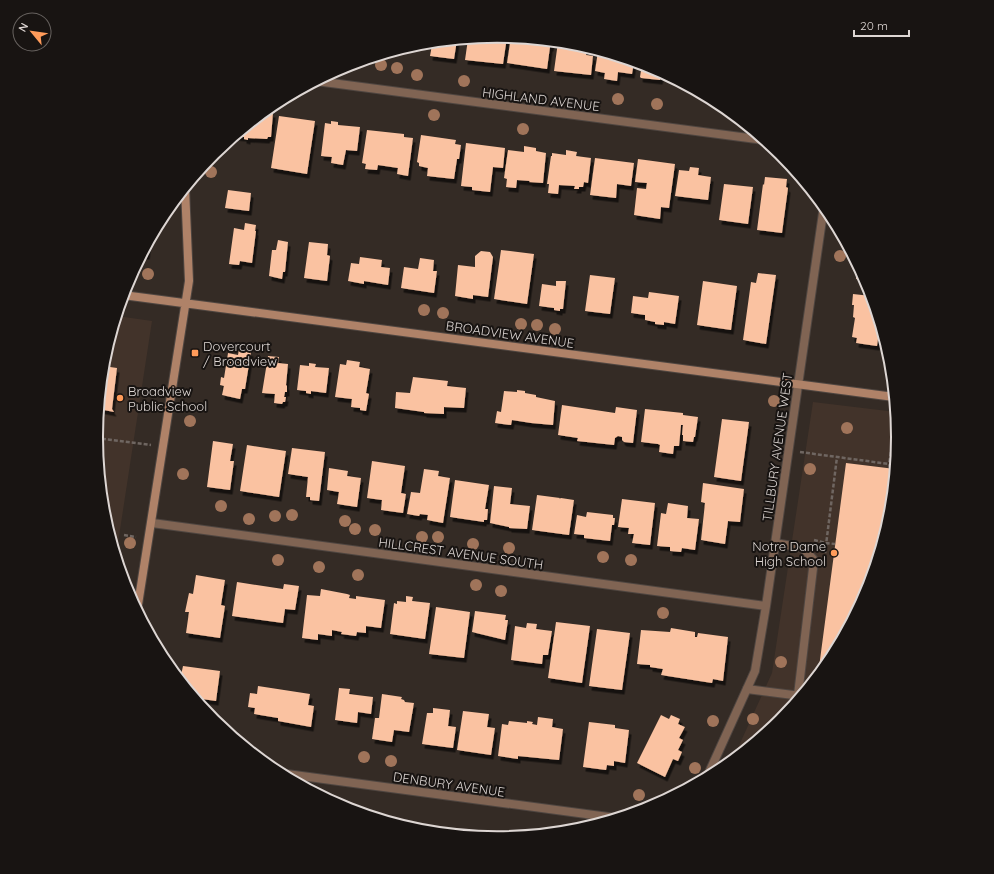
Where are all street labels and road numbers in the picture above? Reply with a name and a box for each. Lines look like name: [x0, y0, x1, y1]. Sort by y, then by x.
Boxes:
street label: HIGHLAND AVENUE: [481, 84, 601, 114]
street label: BROADVIEW AVENUE: [445, 317, 575, 351]
street label: TILLBURY AVENUE WEST: [759, 372, 795, 522]
street label: HILLCREST AVENUE SOUTH: [378, 534, 544, 572]
street label: DENBURY AVENUE: [392, 768, 506, 800]

